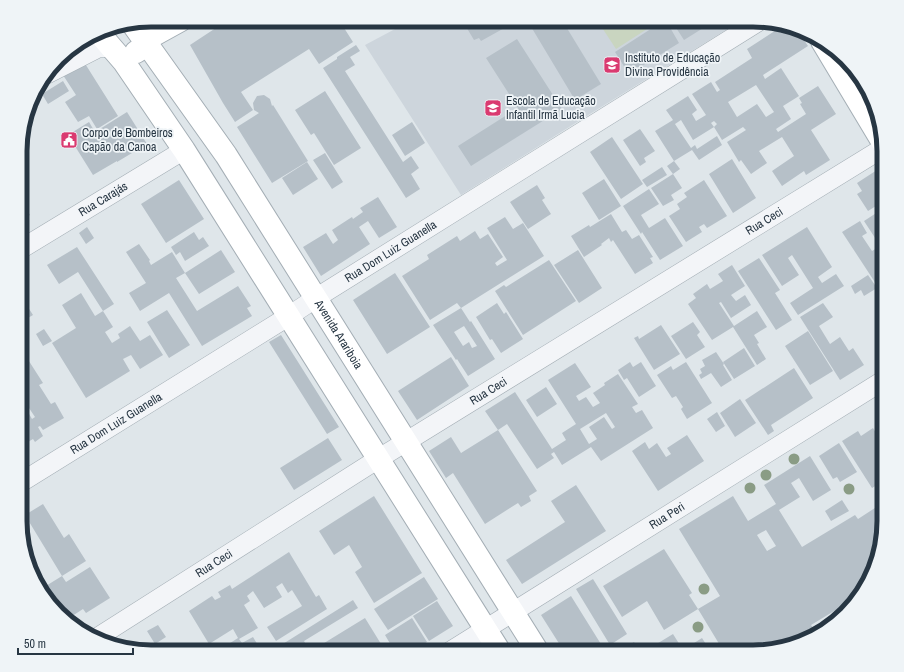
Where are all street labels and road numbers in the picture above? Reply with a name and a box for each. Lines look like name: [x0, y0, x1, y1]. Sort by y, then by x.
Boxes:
street label: Rua Carajás: [75, 178, 131, 220]
street label: Rua Ceci: [743, 204, 786, 239]
street label: Rua Dom Luiz Guanella: [342, 216, 440, 286]
street label: Avenida Arariboia: [310, 296, 367, 373]
street label: Rua Ceci: [467, 373, 510, 409]
street label: Rua Dom Luiz Guanella: [67, 389, 165, 458]
street label: Rua Peri: [646, 499, 688, 533]
street label: Rua Ceci: [192, 546, 236, 581]

